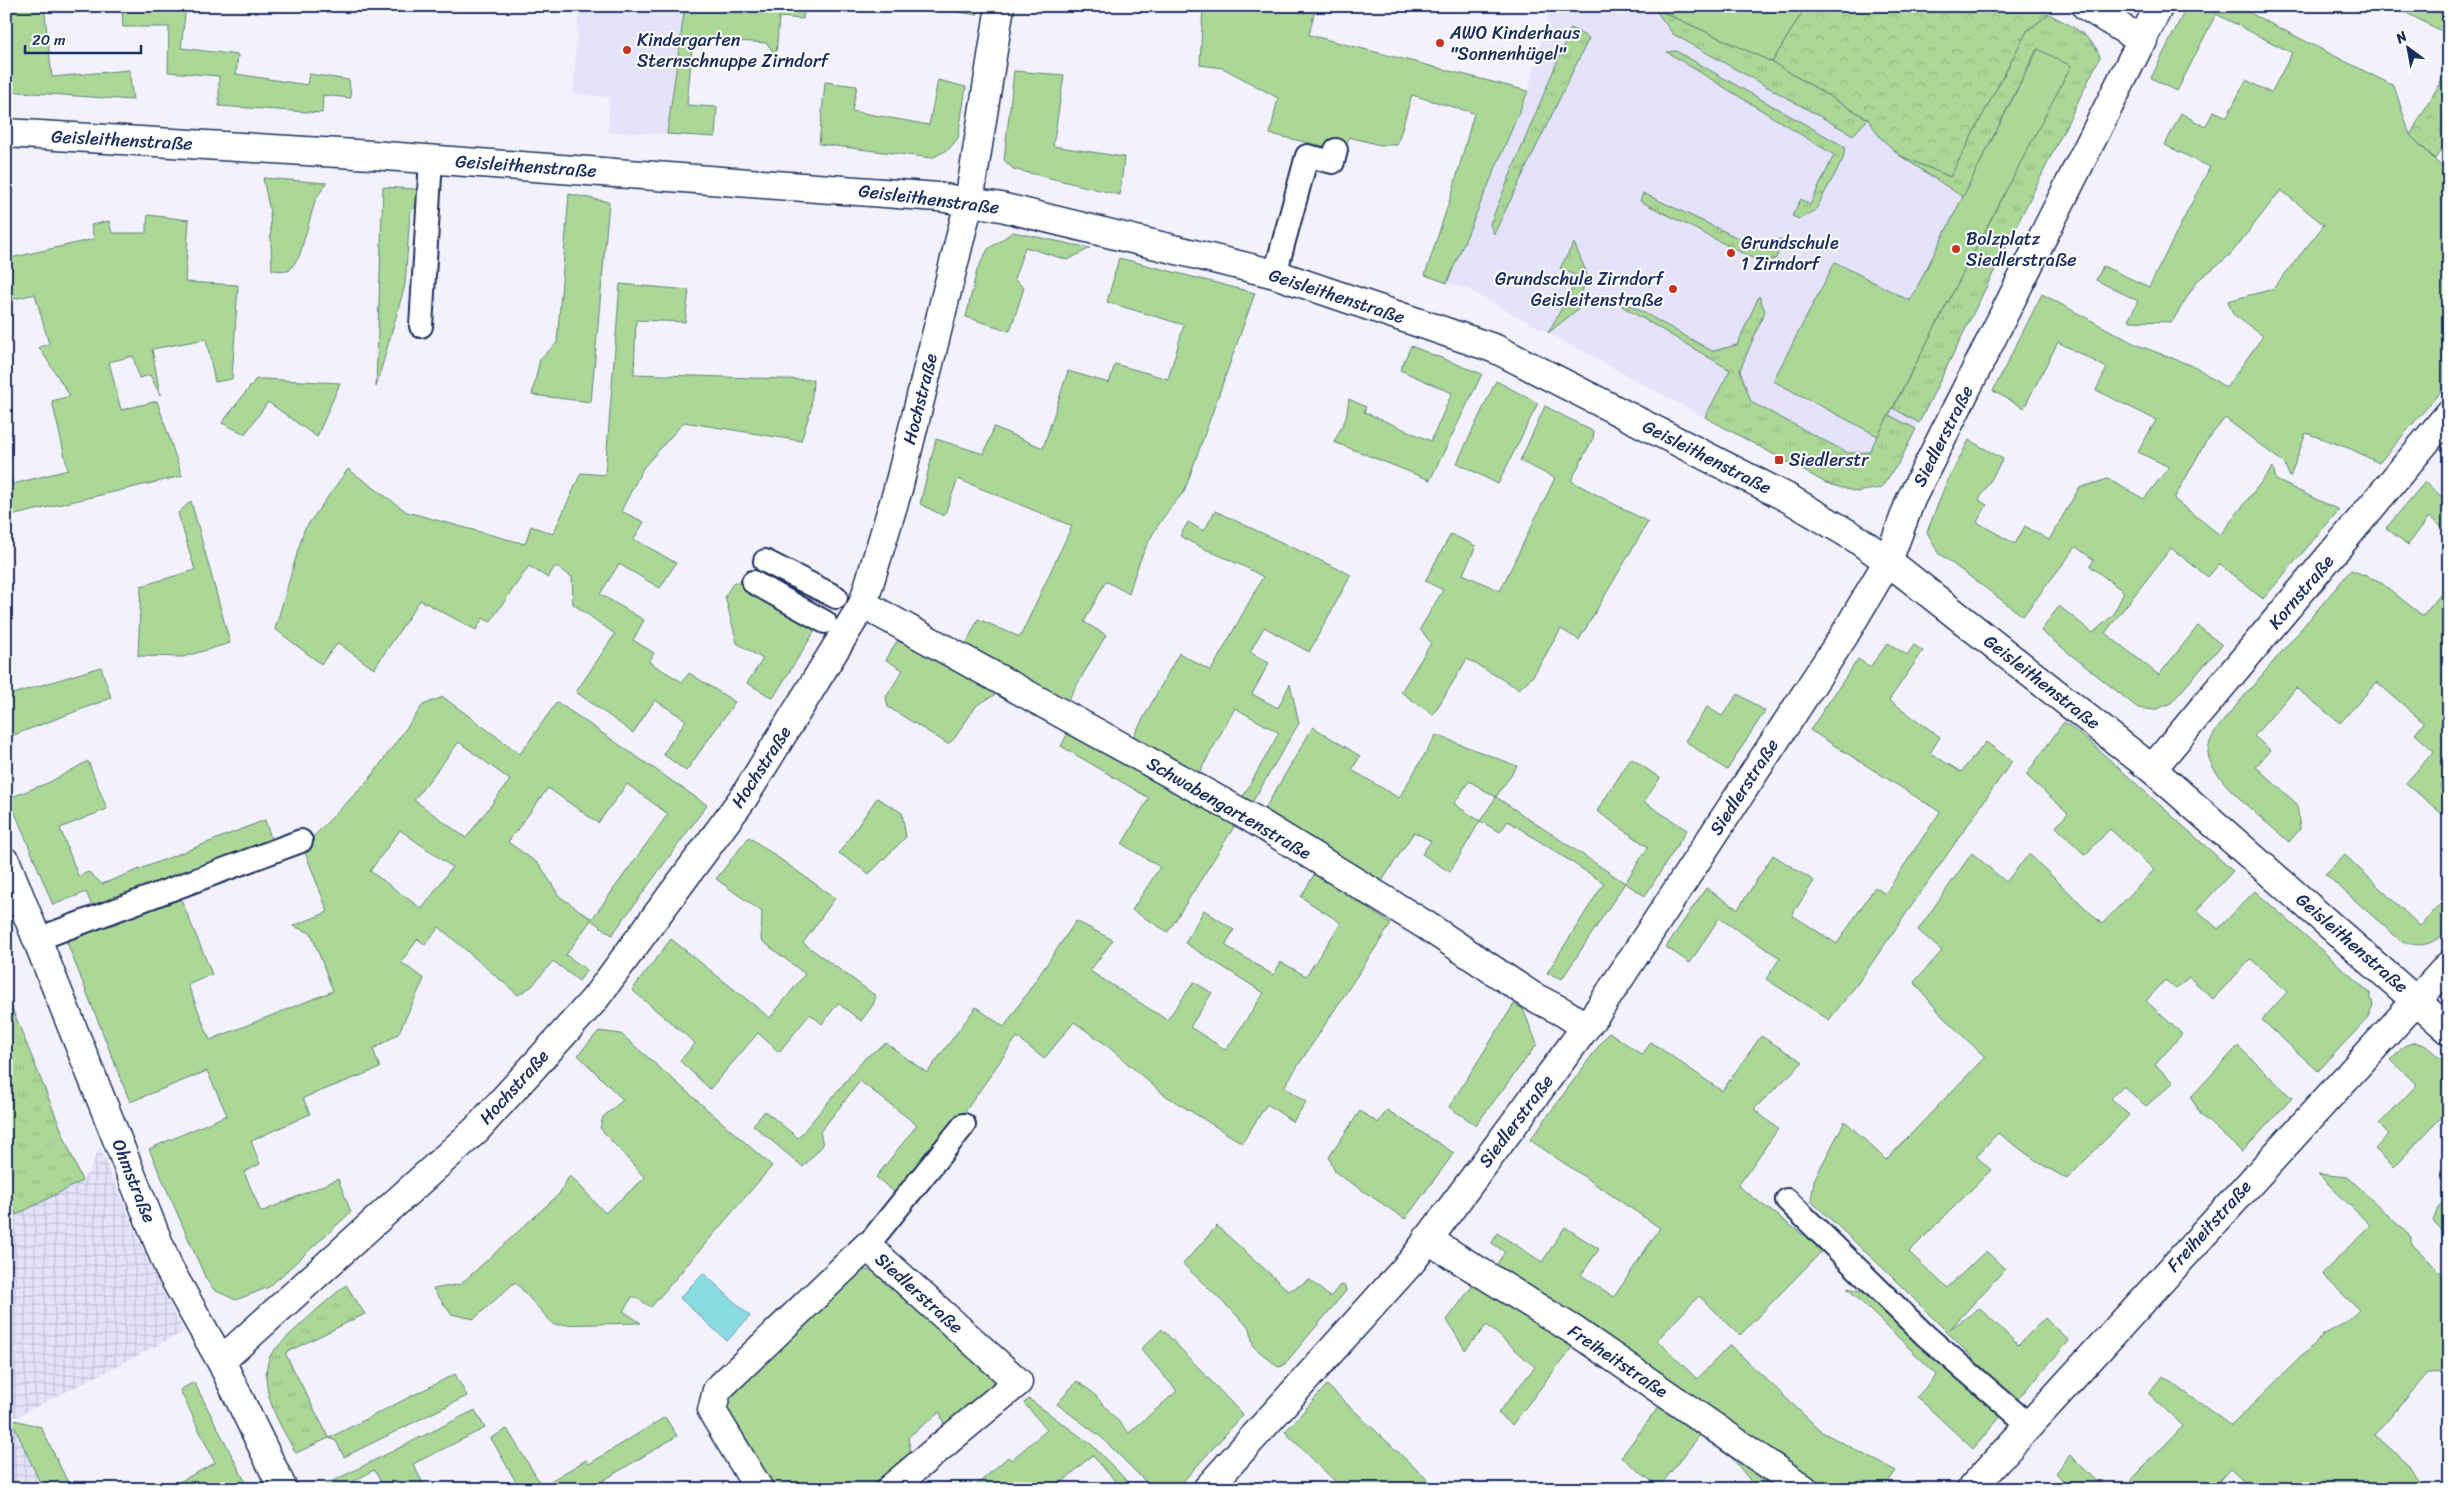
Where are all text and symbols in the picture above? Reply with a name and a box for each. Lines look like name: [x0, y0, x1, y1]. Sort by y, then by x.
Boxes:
place label: AWO Kinderhaus "Sonnenhügel": [1449, 17, 1581, 70]
scale bar: [25, 22, 141, 54]
north arrow: [2382, 22, 2432, 72]
place label: Kindergarten Sternschnuppe Zirndorf: [637, 24, 830, 77]
text: N: [2390, 24, 2412, 51]
text: 20 m: [32, 27, 66, 53]
marker: AWO Kinderhaus "Sonnenhügel": [1434, 37, 1446, 49]
marker: Kindergarten Sternschnuppe Zirndorf: [621, 44, 633, 56]
street label: Geisleithenstraße: [51, 120, 193, 160]
street label: Geisleithenstraße: [454, 145, 598, 187]
street label: Geisleithenstraße: [857, 174, 1001, 224]
place label: Bolzplatz Siedlerstraße: [1966, 223, 2076, 276]
place label: Grundschule 1 Zirndorf: [1741, 227, 1839, 280]
marker: Bolzplatz Siedlerstraße: [1950, 243, 1962, 255]
marker: Grundschule 1 Zirndorf: [1725, 247, 1737, 259]
street label: Geisleithenstraße: [1265, 259, 1409, 333]
place label: Grundschule Zirndorf Geisleitenstraße: [1495, 263, 1665, 316]
marker: Grundschule Zirndorf Geisleitenstraße: [1667, 283, 1679, 295]
street label: Hochstraße: [893, 350, 947, 448]
street label: Siedlerstraße: [1904, 380, 1982, 492]
street label: Geisleithenstraße: [1637, 411, 1777, 503]
place label: Siedlerstr: [1789, 444, 1870, 476]
marker: Siedlerstr: [1773, 454, 1785, 466]
street label: Kornstraße: [2260, 547, 2342, 637]
street label: Geisleithenstraße: [1976, 626, 2108, 738]
street label: Hochstraße: [722, 719, 800, 815]
street label: Siedlerstraße: [1701, 732, 1787, 842]
street label: Schwabengartenstraße: [1140, 748, 1318, 869]
street label: Geisleithenstraße: [2288, 885, 2416, 1001]
street label: Hochstraße: [471, 1041, 557, 1132]
street label: Siedlerstraße: [1470, 1067, 1562, 1175]
street label: Ohmstraße: [103, 1134, 165, 1228]
street label: Freiheitstraße: [2158, 1172, 2260, 1280]
street label: Siedlerstraße: [867, 1244, 971, 1342]
street label: Freiheitstraße: [1561, 1315, 1675, 1407]

